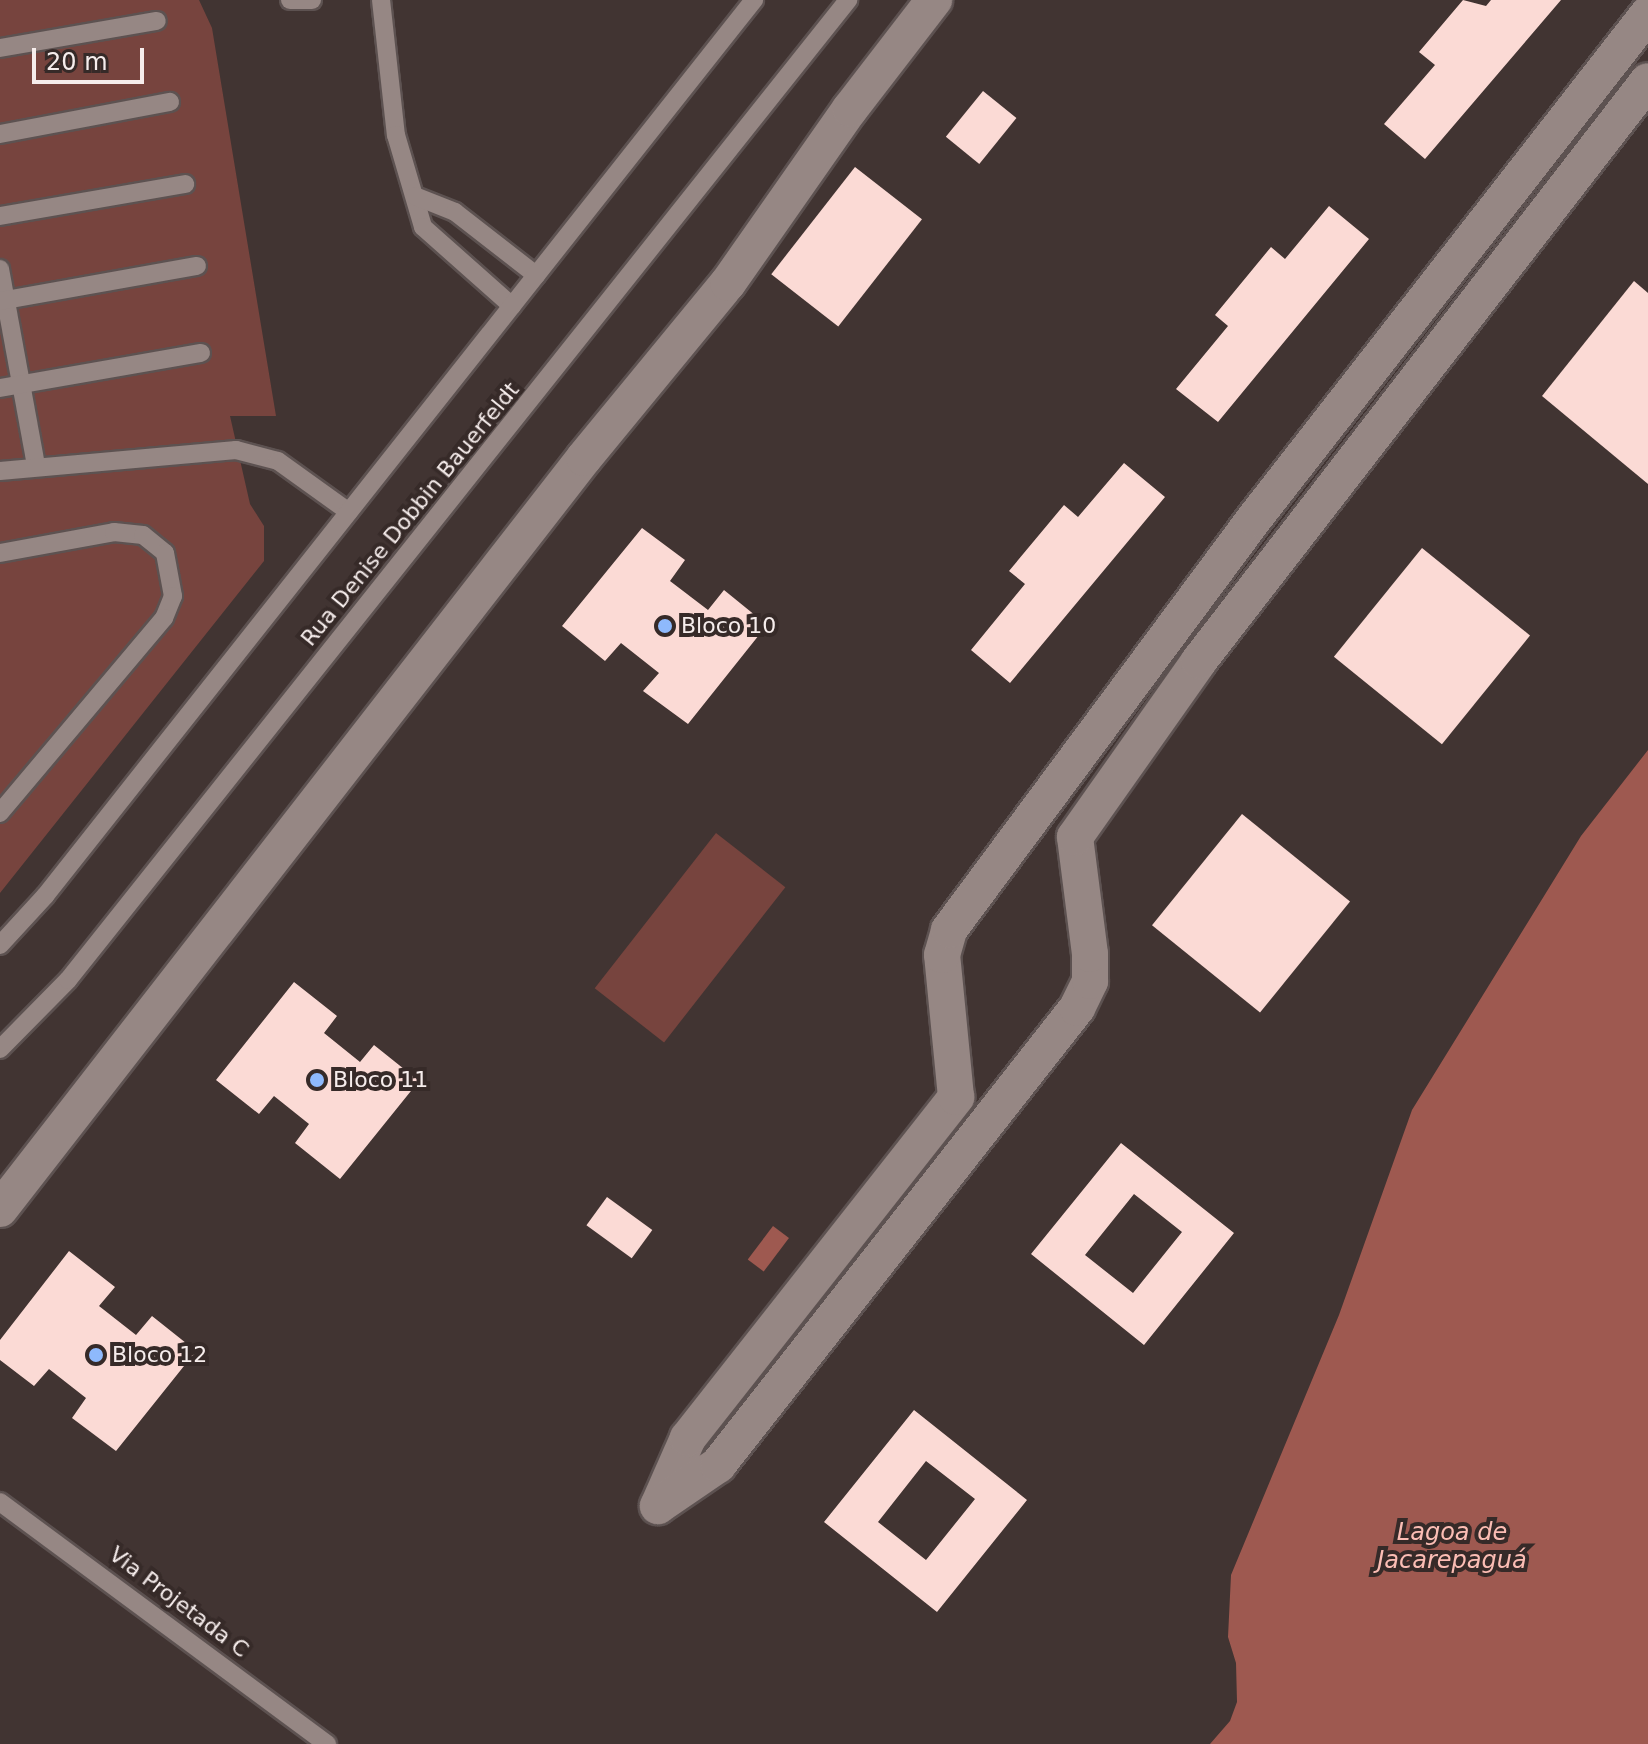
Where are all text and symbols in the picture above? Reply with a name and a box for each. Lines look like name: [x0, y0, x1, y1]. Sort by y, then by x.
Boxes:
scale bar: [36, 32, 148, 82]
text: 20 m: [46, 48, 108, 76]
street label: Rua Denise Dobbin Bauerfeldt: [295, 377, 525, 651]
place label: Bloco 10: [681, 613, 776, 639]
marker: Bloco 10: [656, 617, 674, 635]
place label: Bloco 11: [333, 1067, 428, 1093]
marker: Bloco 11: [308, 1071, 326, 1089]
place label: Bloco 12: [112, 1342, 207, 1368]
marker: Bloco 12: [87, 1346, 105, 1364]
water label: Lagoa de Jacarepaguá: [1377, 1519, 1527, 1575]
street label: Via Projetada C: [104, 1541, 254, 1663]

